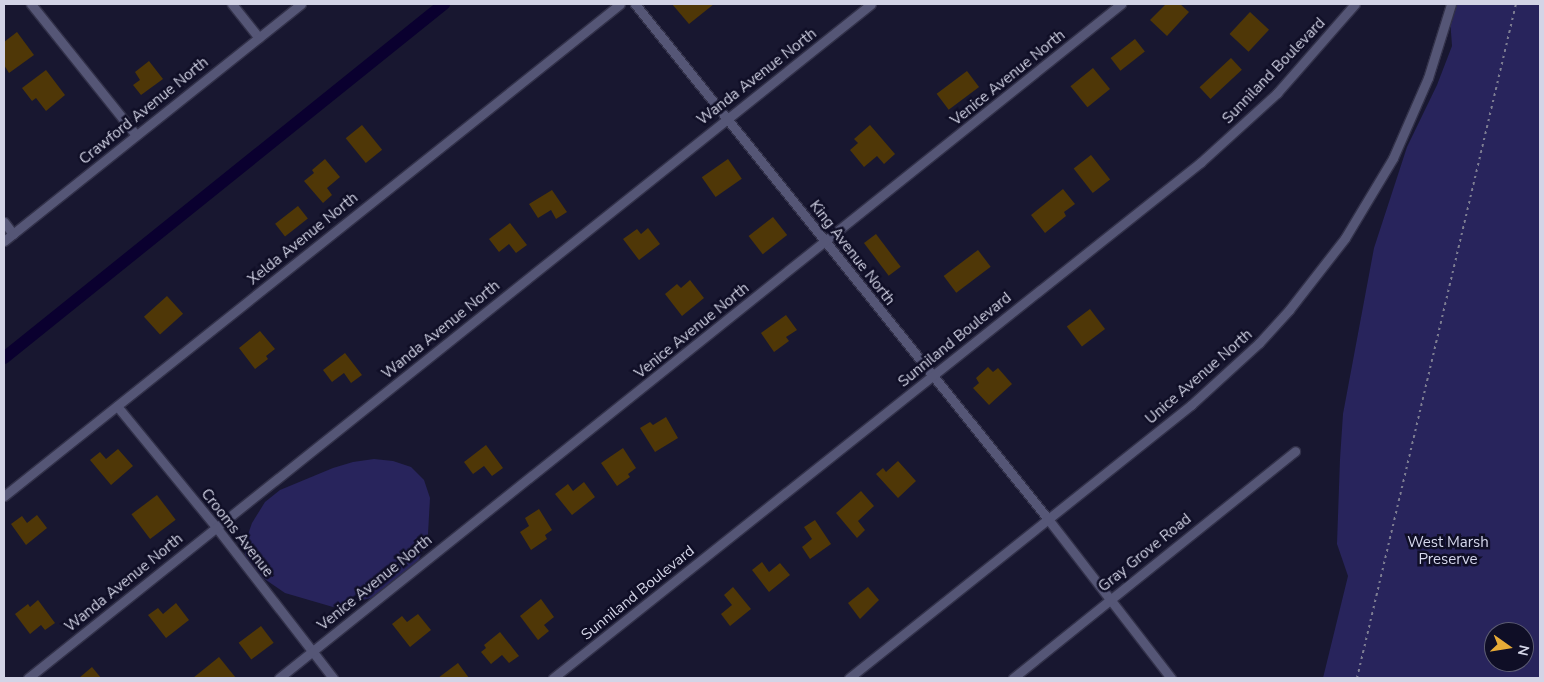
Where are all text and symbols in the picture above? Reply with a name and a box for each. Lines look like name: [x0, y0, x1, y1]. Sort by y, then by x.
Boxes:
street label: Sunniland Boulevard: [1219, 14, 1329, 128]
street label: Wanda Avenue North: [694, 25, 820, 129]
street label: Venice Avenue North: [947, 26, 1069, 130]
street label: Crawford Avenue North: [76, 53, 212, 169]
street label: Xelda Avenue North: [244, 189, 362, 289]
street label: King Avenue North: [806, 197, 898, 309]
street label: Wanda Avenue North: [378, 277, 504, 383]
street label: Venice Avenue North: [631, 279, 753, 383]
street label: Sunniland Boulevard: [895, 289, 1015, 391]
street label: Unice Avenue North: [1142, 326, 1256, 428]
street label: Crooms Avenue: [197, 485, 277, 581]
street label: Gray Grove Road: [1095, 510, 1195, 596]
street label: Wanda Avenue North: [61, 530, 187, 636]
street label: Venice Avenue North: [314, 531, 436, 635]
park label: West Marsh Preserve: [1407, 533, 1489, 568]
street label: Sunniland Boulevard: [578, 542, 698, 644]
north arrow: [1484, 622, 1534, 672]
text: N: [1513, 643, 1534, 657]

